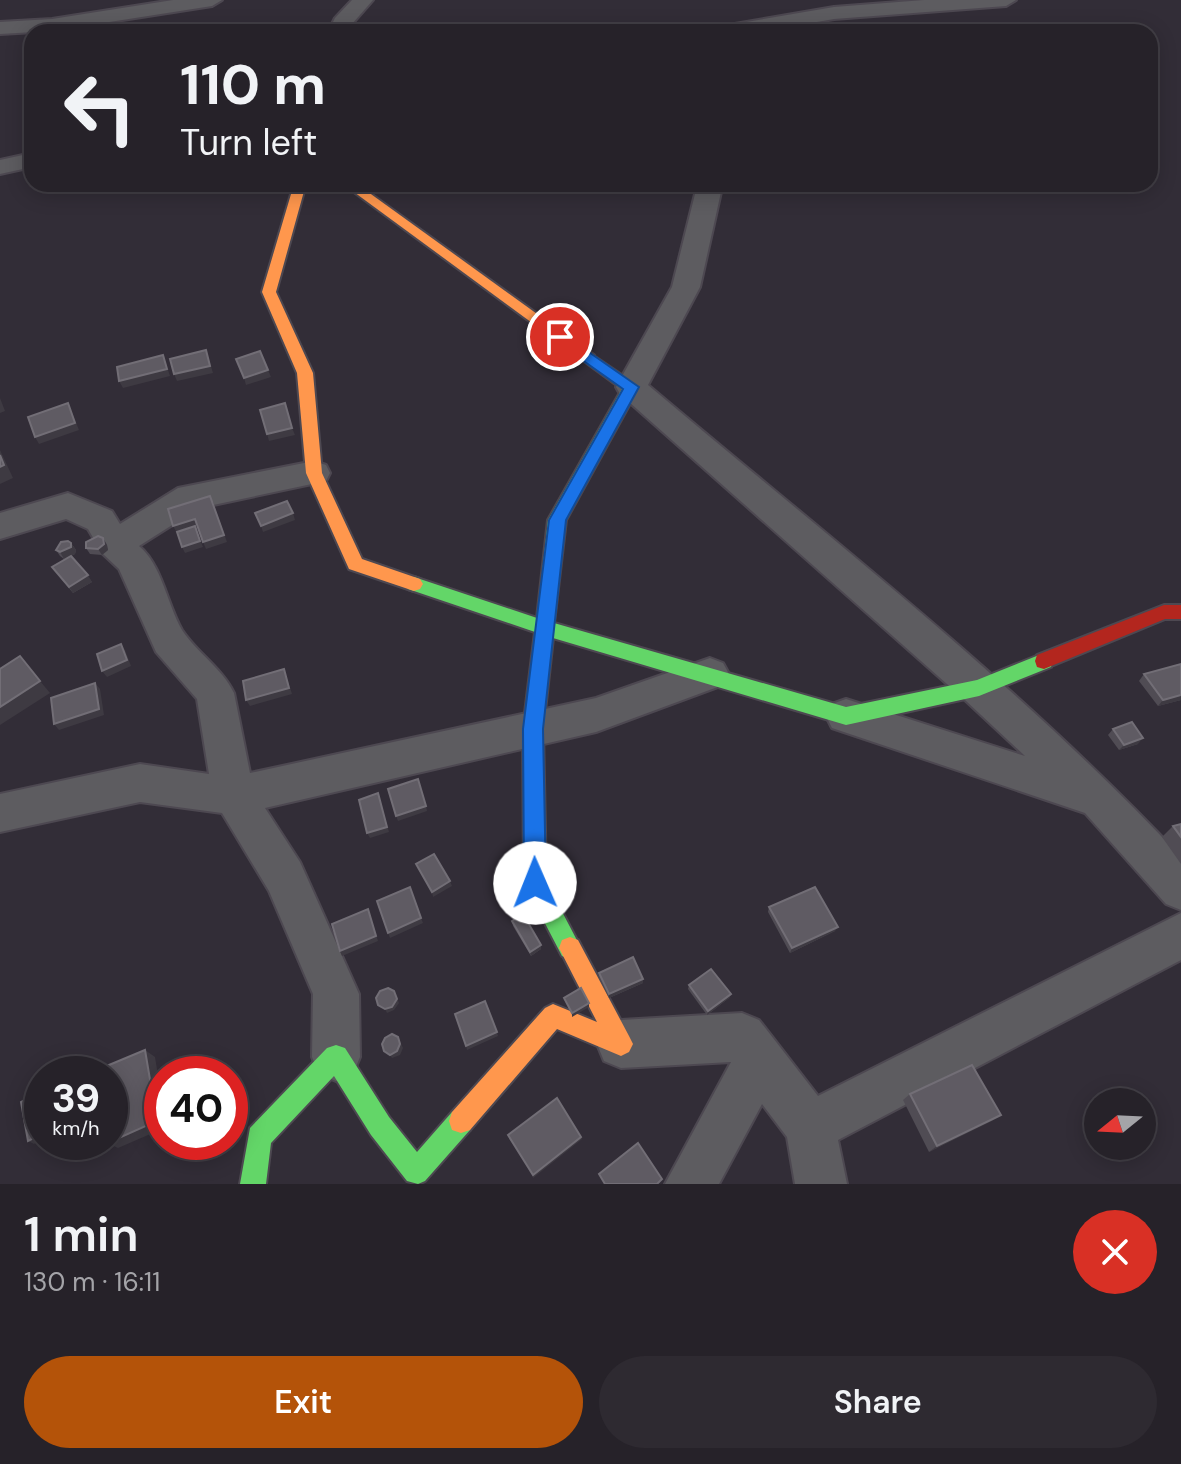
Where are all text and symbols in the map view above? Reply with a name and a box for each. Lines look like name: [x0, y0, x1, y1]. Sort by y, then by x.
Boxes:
text: 110 m: [180, 48, 326, 121]
icon: left: [48, 56, 152, 160]
text: Turn left: [180, 119, 317, 166]
pin: [526, 303, 594, 371]
icon: arrive: [538, 315, 582, 359]
position arrow: [493, 841, 577, 925]
speed limit sign: 40: [144, 1056, 248, 1160]
text: 39: [52, 1072, 100, 1124]
north arrow: [1084, 1088, 1156, 1160]
map controls: [1084, 1088, 1156, 1160]
text: km/h: [52, 1115, 100, 1141]
text: 1 min: [24, 1203, 139, 1266]
button: close: [1073, 1210, 1157, 1294]
text: 130 m · 16:11: [24, 1265, 160, 1299]
button: Exit: [24, 1356, 583, 1448]
button: Share: [599, 1356, 1157, 1448]

